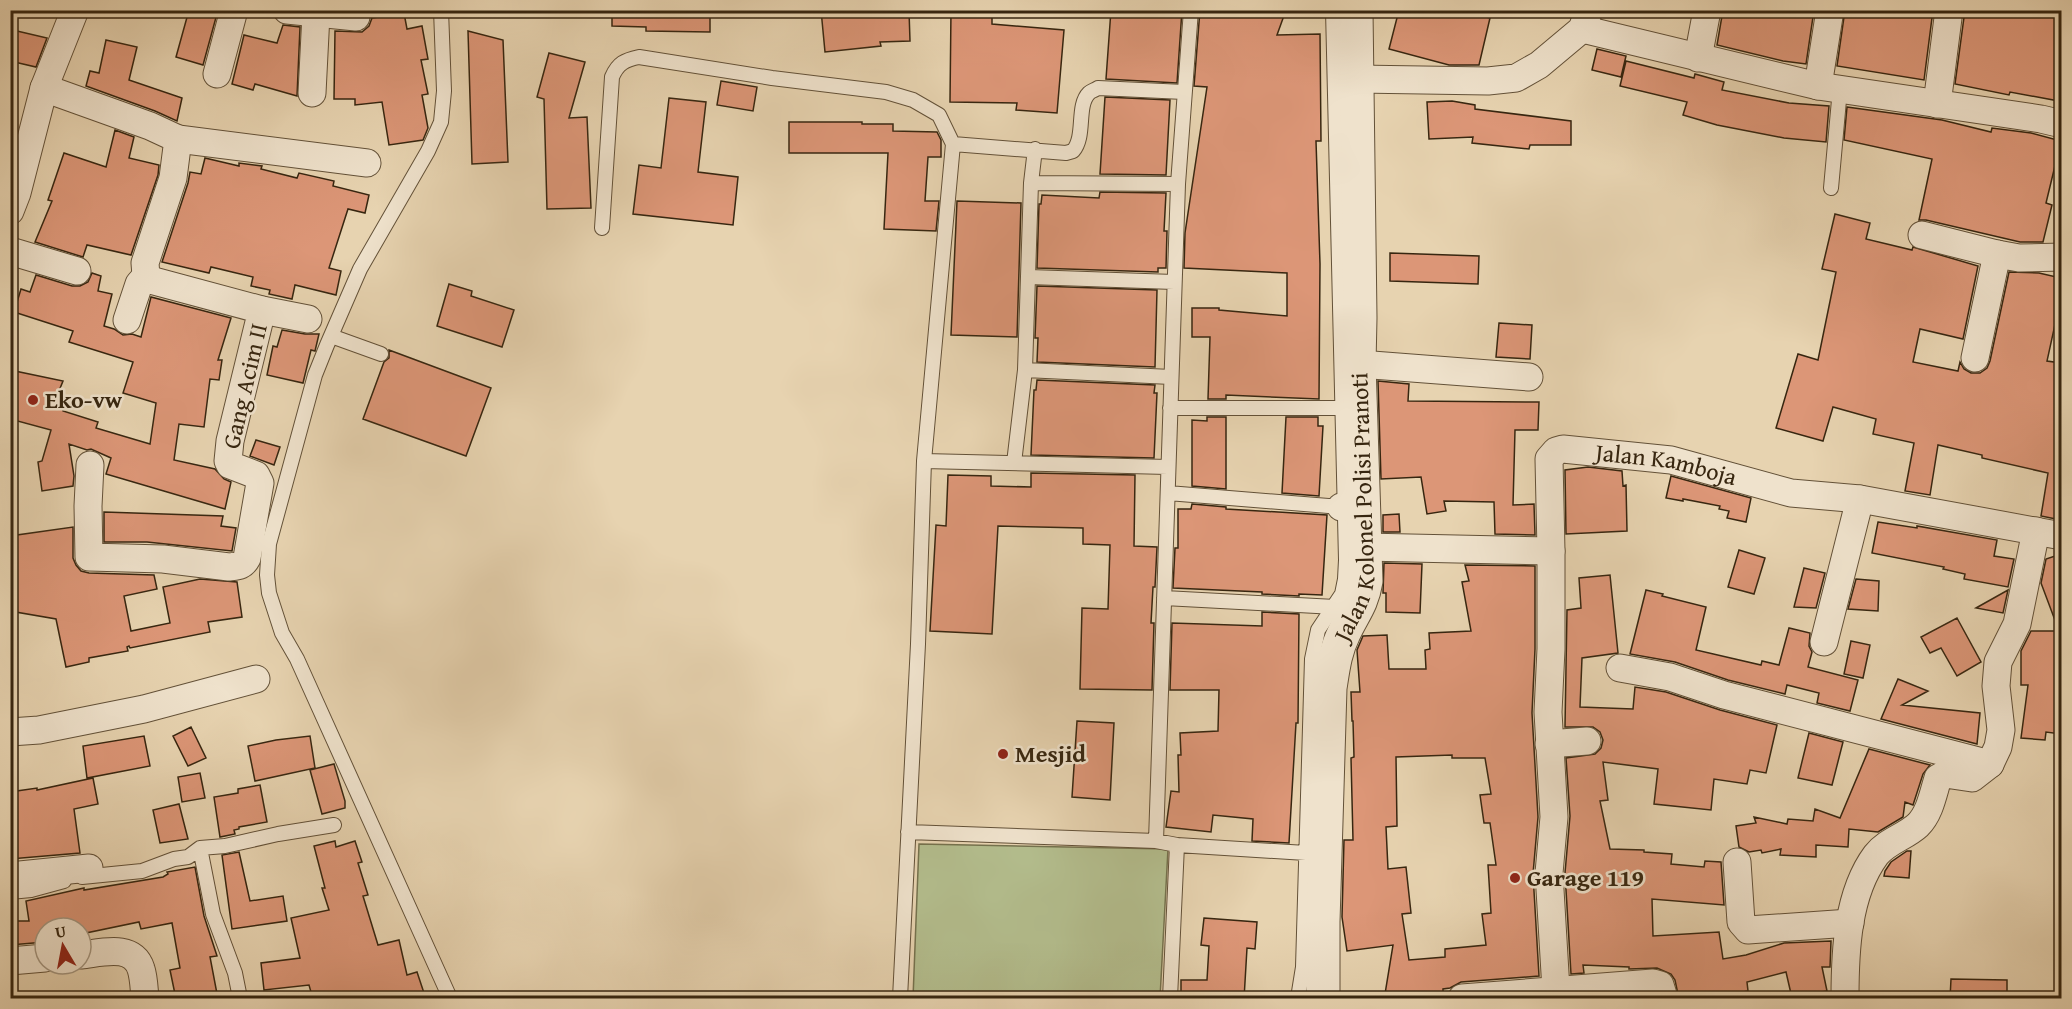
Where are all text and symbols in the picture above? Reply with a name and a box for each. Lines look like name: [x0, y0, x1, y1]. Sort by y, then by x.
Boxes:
street label: Gang Acim II: [213, 320, 276, 452]
street label: Jalan Kolonel Polisi Pranoti: [1323, 372, 1384, 650]
place label: Eko-vw: [45, 382, 123, 417]
marker: Eko-vw: [26, 393, 40, 407]
street label: Jalan Kamboja: [1591, 434, 1742, 494]
place label: Mesjid: [1015, 736, 1086, 771]
marker: Mesjid: [996, 747, 1010, 761]
place label: Garage 119: [1527, 860, 1644, 895]
marker: Garage 119: [1508, 871, 1522, 885]
north arrow: [33, 916, 93, 976]
text: U: [53, 918, 68, 944]

